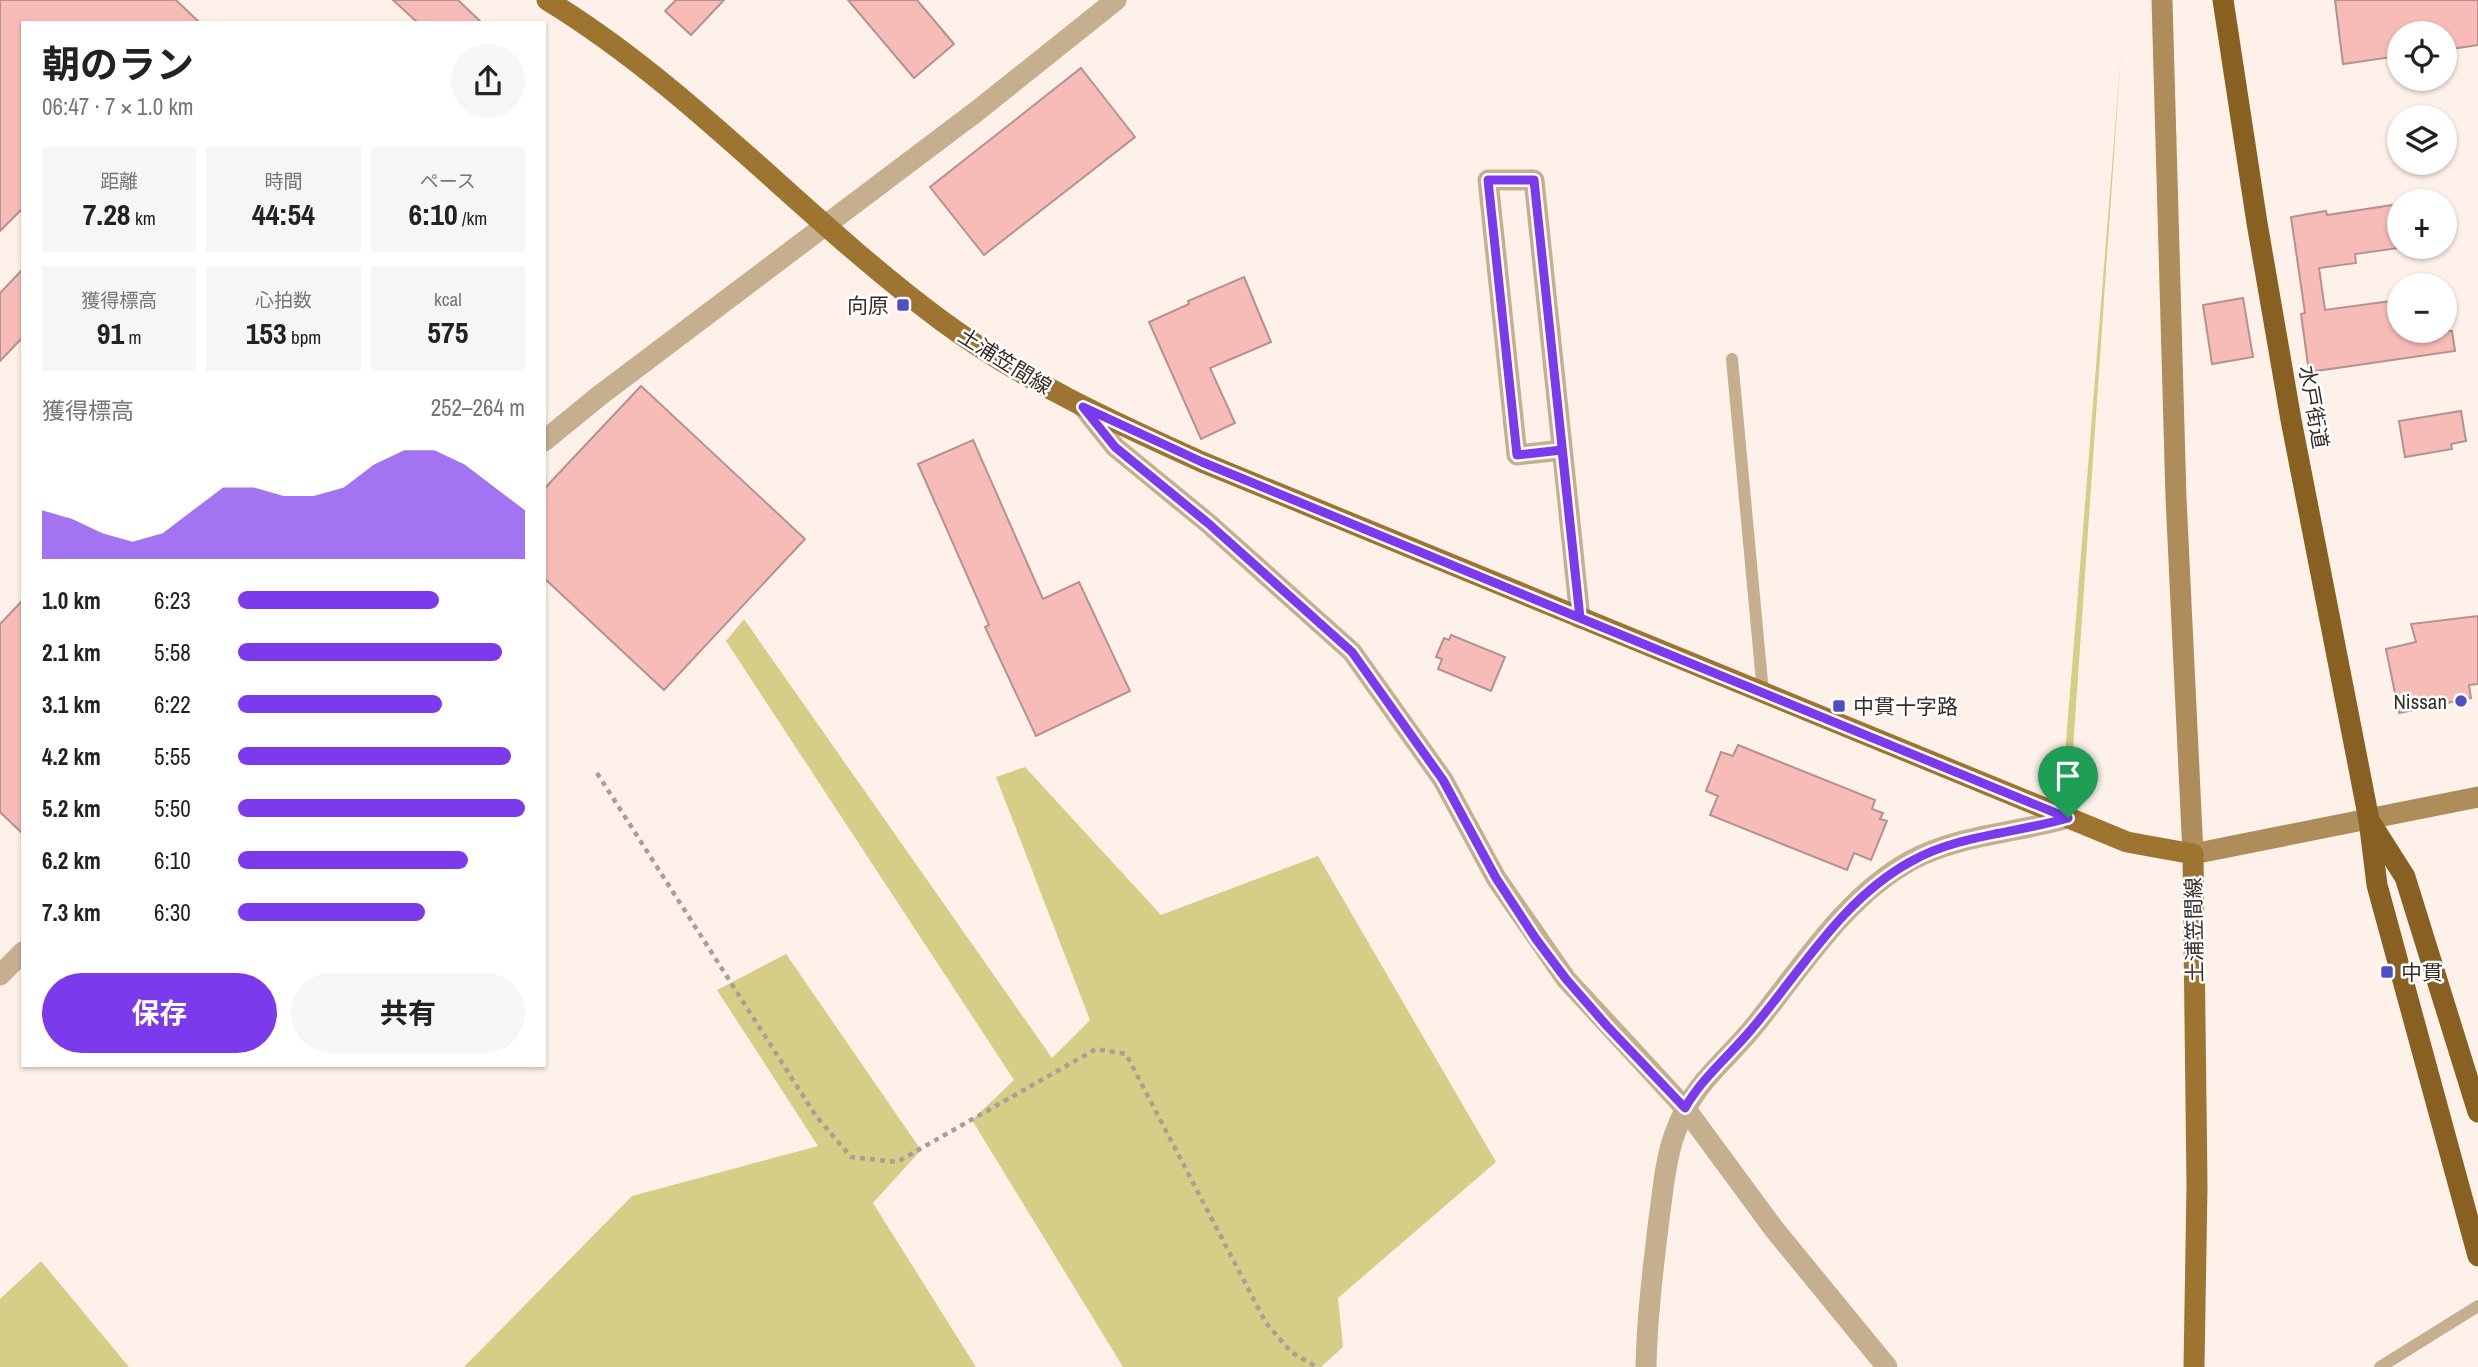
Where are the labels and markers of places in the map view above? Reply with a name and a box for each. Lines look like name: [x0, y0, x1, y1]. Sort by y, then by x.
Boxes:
place label: 向原: [847, 291, 889, 320]
marker: 向原: [895, 297, 911, 313]
place label: Nissan: [2393, 687, 2447, 716]
place label: 中貫十字路: [1853, 692, 1958, 721]
marker: Nissan: [2453, 693, 2469, 709]
marker: 中貫十字路: [1831, 698, 1847, 714]
pin: [2038, 746, 2098, 818]
place label: 中貫: [2401, 958, 2443, 987]
marker: 中貫: [2379, 964, 2395, 980]

